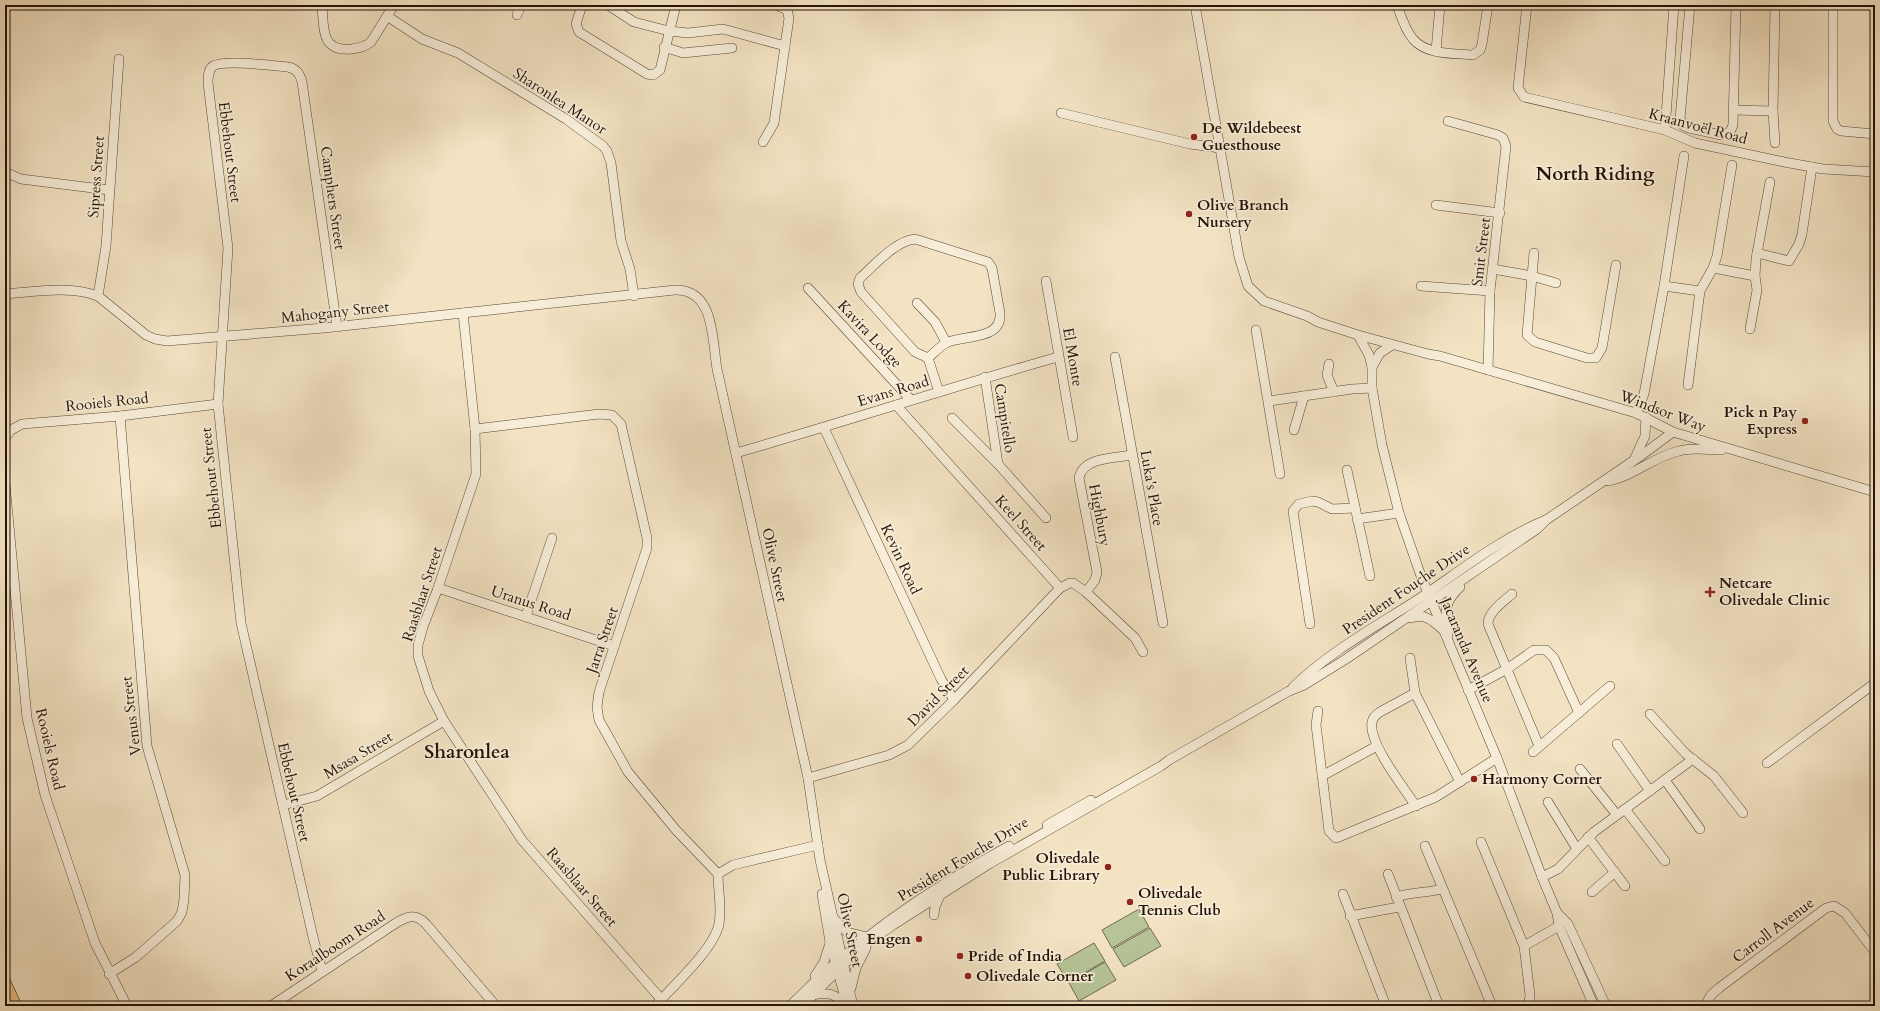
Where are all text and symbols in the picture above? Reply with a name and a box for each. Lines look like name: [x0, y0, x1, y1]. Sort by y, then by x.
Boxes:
street label: Sharonlea Manor: [509, 63, 611, 139]
street label: Ebbehout Street: [214, 100, 246, 204]
street label: Kraanvoël Road: [1646, 103, 1750, 149]
place label: De Wildebeest Guesthouse: [1202, 118, 1302, 155]
marker: De Wildebeest Guesthouse: [1189, 132, 1199, 142]
street label: Sipress Street: [83, 135, 109, 219]
street label: Camphers Street: [316, 145, 350, 251]
district label: North Riding: [1536, 161, 1655, 187]
place label: Olive Branch Nursery: [1197, 195, 1290, 232]
marker: Olive Branch Nursery: [1184, 209, 1194, 219]
street label: Smit Street: [1467, 216, 1495, 288]
street label: Mahogany Street: [280, 296, 390, 328]
street label: Kavira Lodge: [833, 296, 907, 372]
street label: El Monte: [1058, 326, 1088, 388]
street label: Evans Road: [855, 371, 931, 411]
street label: Campitello: [990, 382, 1020, 454]
street label: Windsor Way: [1616, 385, 1709, 437]
street label: Rooiels Road: [64, 388, 150, 416]
place label: Pick n Pay Express: [1724, 402, 1797, 439]
marker: Pick n Pay Express: [1800, 416, 1810, 426]
street label: Ebbehout Street: [196, 426, 226, 530]
street label: Luka's Place: [1135, 448, 1169, 528]
street label: Highbury: [1084, 482, 1116, 548]
street label: Keel Street: [991, 491, 1052, 555]
street label: Kevin Road: [876, 521, 926, 597]
street label: Olive Street: [757, 526, 793, 604]
street label: President Fouche Drive: [1338, 539, 1474, 639]
street label: Raasblaar Street: [397, 544, 447, 644]
place label: Netcare Olivedale Clinic: [1719, 573, 1830, 610]
street label: Uranus Road: [488, 581, 574, 625]
marker: Netcare Olivedale Clinic: [1704, 586, 1716, 598]
street label: Jacaranda Avenue: [1435, 592, 1498, 706]
street label: Jarra Street: [581, 604, 623, 678]
street label: David Street: [903, 661, 973, 731]
street label: Venus Street: [116, 675, 146, 757]
street label: Rooiels Road: [31, 706, 69, 792]
street label: Msasa Street: [320, 726, 396, 783]
district label: Sharonlea: [424, 739, 510, 765]
street label: Ebbehout Street: [273, 740, 315, 844]
place label: Harmony Corner: [1482, 769, 1602, 789]
marker: Harmony Corner: [1469, 774, 1479, 784]
street label: President Fouche Drive: [894, 812, 1032, 906]
street label: Raasblaar Street: [542, 843, 622, 931]
place label: Olivedale Public Library: [1002, 848, 1100, 885]
marker: Olivedale Public Library: [1103, 862, 1113, 872]
place label: Olivedale Tennis Club: [1138, 883, 1221, 920]
street label: Olive Street: [832, 891, 868, 969]
street label: Carroll Avenue: [1728, 893, 1818, 967]
marker: Olivedale Tennis Club: [1125, 897, 1135, 907]
street label: Koraalboom Road: [281, 906, 389, 986]
place label: Engen: [867, 929, 911, 949]
marker: Engen: [914, 934, 924, 944]
place label: Pride of India: [968, 946, 1063, 966]
marker: Pride of India: [955, 951, 965, 961]
place label: Olivedale Corner: [976, 966, 1094, 986]
marker: Olivedale Corner: [963, 971, 973, 981]

